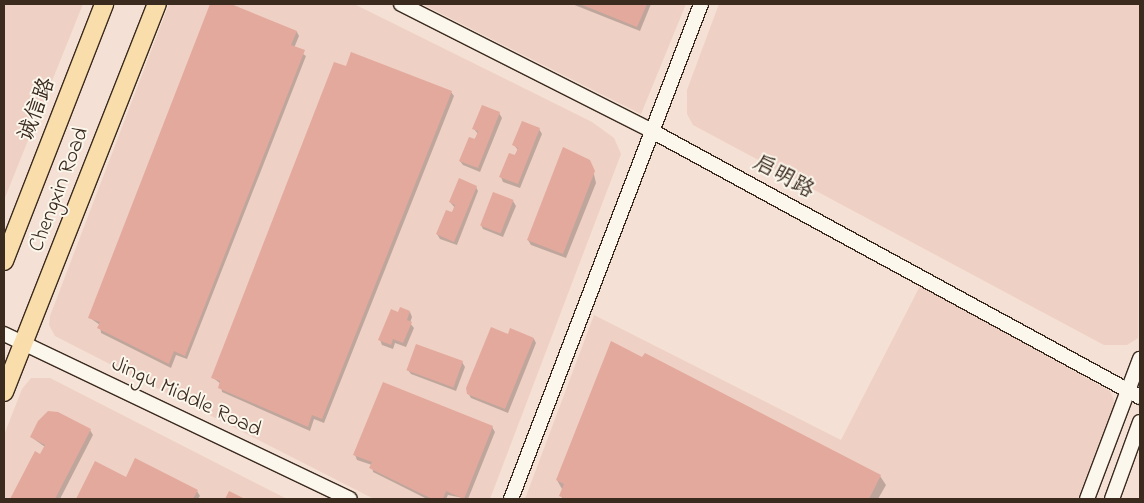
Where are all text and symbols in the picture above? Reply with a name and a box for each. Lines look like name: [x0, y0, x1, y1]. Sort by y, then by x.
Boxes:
street label: 诚信路: [14, 74, 62, 146]
street label: Chengxin Road: [24, 124, 96, 256]
street label: 启明路: [748, 150, 818, 206]
street label: Jingu Middle Road: [107, 352, 265, 444]

